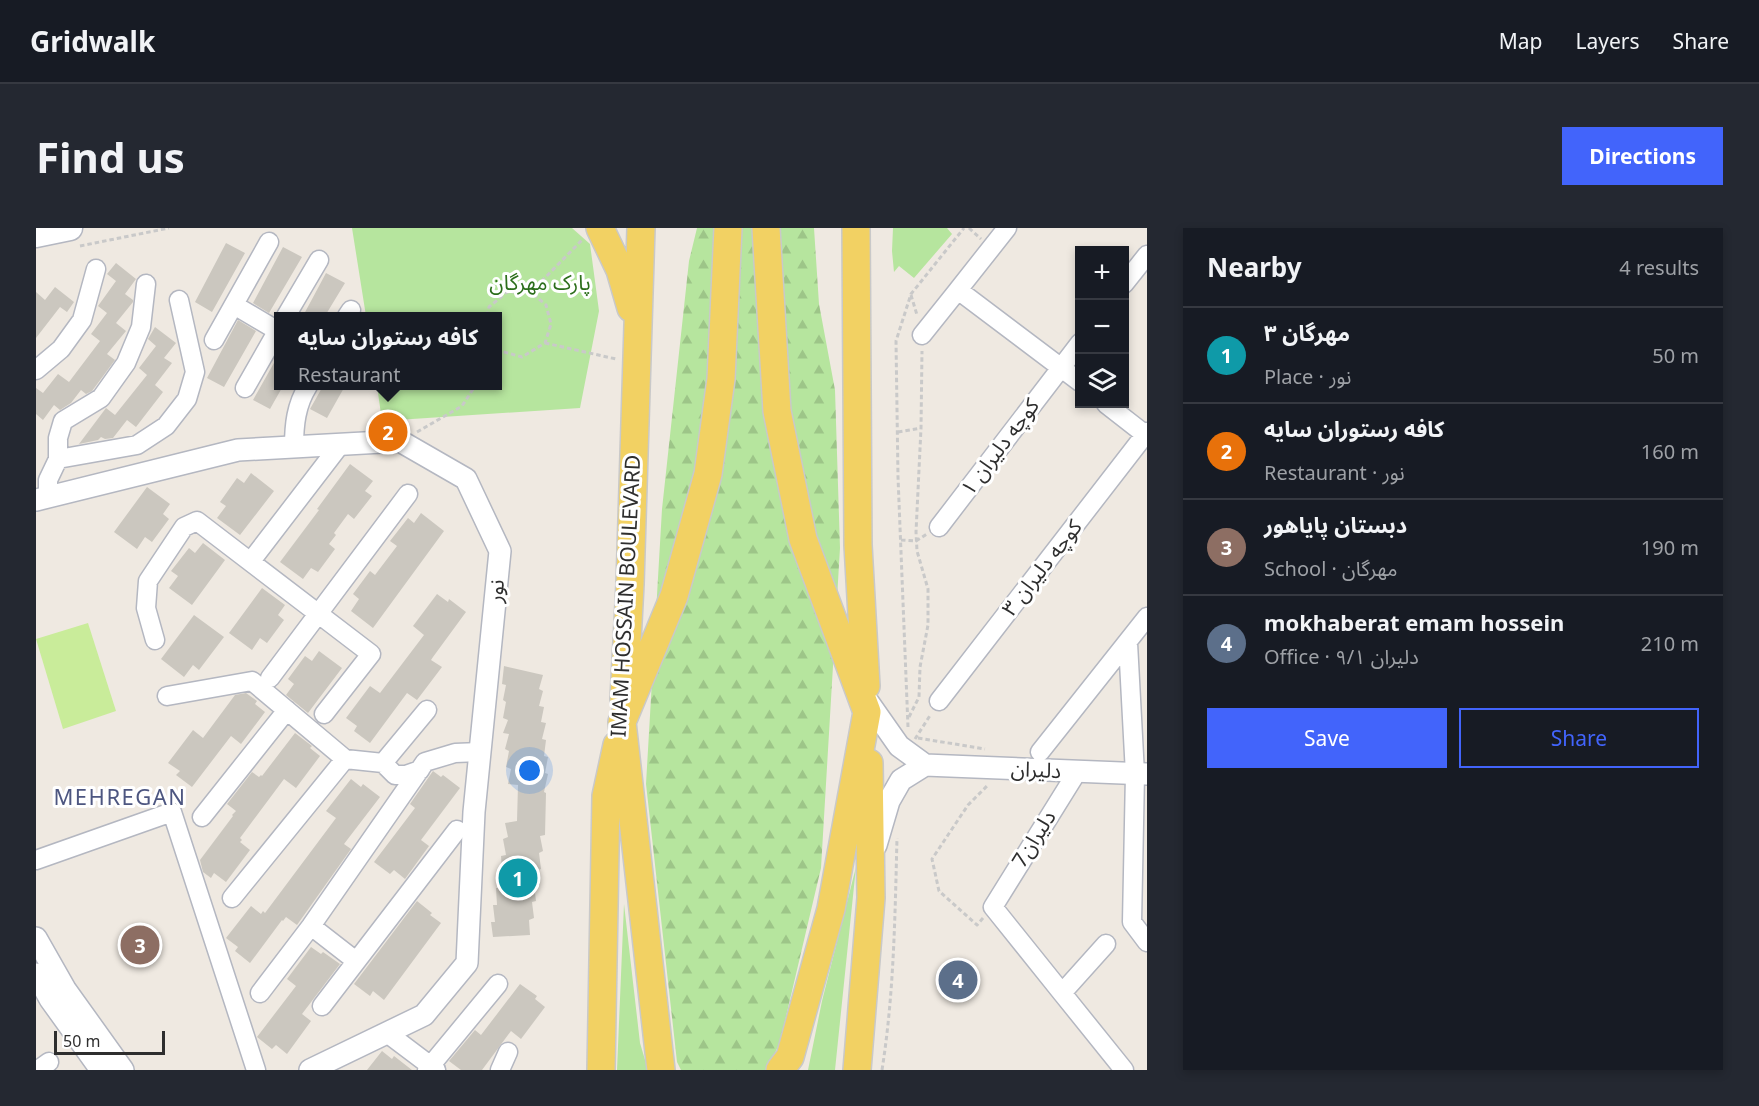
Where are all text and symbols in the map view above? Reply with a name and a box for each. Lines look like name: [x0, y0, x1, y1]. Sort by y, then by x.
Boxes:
text: Gridwalk: [30, 22, 155, 60]
text: Map: [1499, 27, 1543, 55]
text: Layers: [1576, 27, 1640, 55]
text: Share: [1673, 27, 1729, 55]
button: Directions: [1562, 127, 1723, 185]
text: Find us: [36, 128, 185, 185]
map controls: [1075, 246, 1129, 408]
button: +: [1075, 246, 1129, 300]
text: Nearby: [1207, 249, 1302, 285]
text: 4 results: [1619, 254, 1699, 281]
park label: پارک مهرگان: [489, 268, 591, 296]
button: −: [1075, 300, 1129, 354]
popup: [274, 312, 502, 390]
text: مهرگان ۳: [1264, 317, 1350, 347]
text: کافه رستوران سایه: [298, 321, 478, 351]
text: 1: [1221, 342, 1232, 369]
text: 50 m: [1652, 342, 1699, 369]
button: layers: [1075, 354, 1129, 408]
text: Restaurant: [298, 361, 401, 388]
text: Place · نور: [1264, 363, 1351, 390]
street label: کوچه دلیران ۱: [954, 392, 1045, 501]
pin: 2: [368, 410, 408, 454]
text: کافه رستوران سایه: [1264, 413, 1444, 443]
text: 2: [1221, 438, 1232, 465]
text: 160 m: [1641, 438, 1699, 465]
street label: IMAM HOSSAIN BOULEVARD: [604, 454, 646, 738]
text: Restaurant · نور: [1264, 459, 1405, 486]
text: دبستان پایاهور: [1264, 509, 1407, 539]
street label: کوچه دلیران ۳: [995, 513, 1088, 621]
text: 3: [1221, 534, 1232, 561]
text: 190 m: [1641, 534, 1699, 561]
text: School · مهرگان: [1264, 555, 1398, 582]
street label: نور: [480, 578, 510, 605]
text: mokhaberat emam hossein: [1264, 607, 1564, 637]
text: 4: [1221, 630, 1232, 657]
text: 210 m: [1641, 630, 1699, 657]
text: Office · دلیران ۹/۱: [1264, 643, 1419, 670]
button: Save: [1207, 708, 1447, 768]
button: Share: [1459, 708, 1699, 768]
street label: دلیران: [1010, 754, 1062, 784]
your location: [515, 756, 544, 785]
district label: MEHREGAN: [53, 781, 187, 811]
street label: دلیران7: [1005, 805, 1062, 872]
pin: 1: [498, 856, 538, 900]
pin: 3: [120, 922, 160, 968]
pin: 4: [938, 958, 978, 1002]
scale bar: [54, 1028, 165, 1056]
text: 50 m: [63, 1030, 100, 1052]

